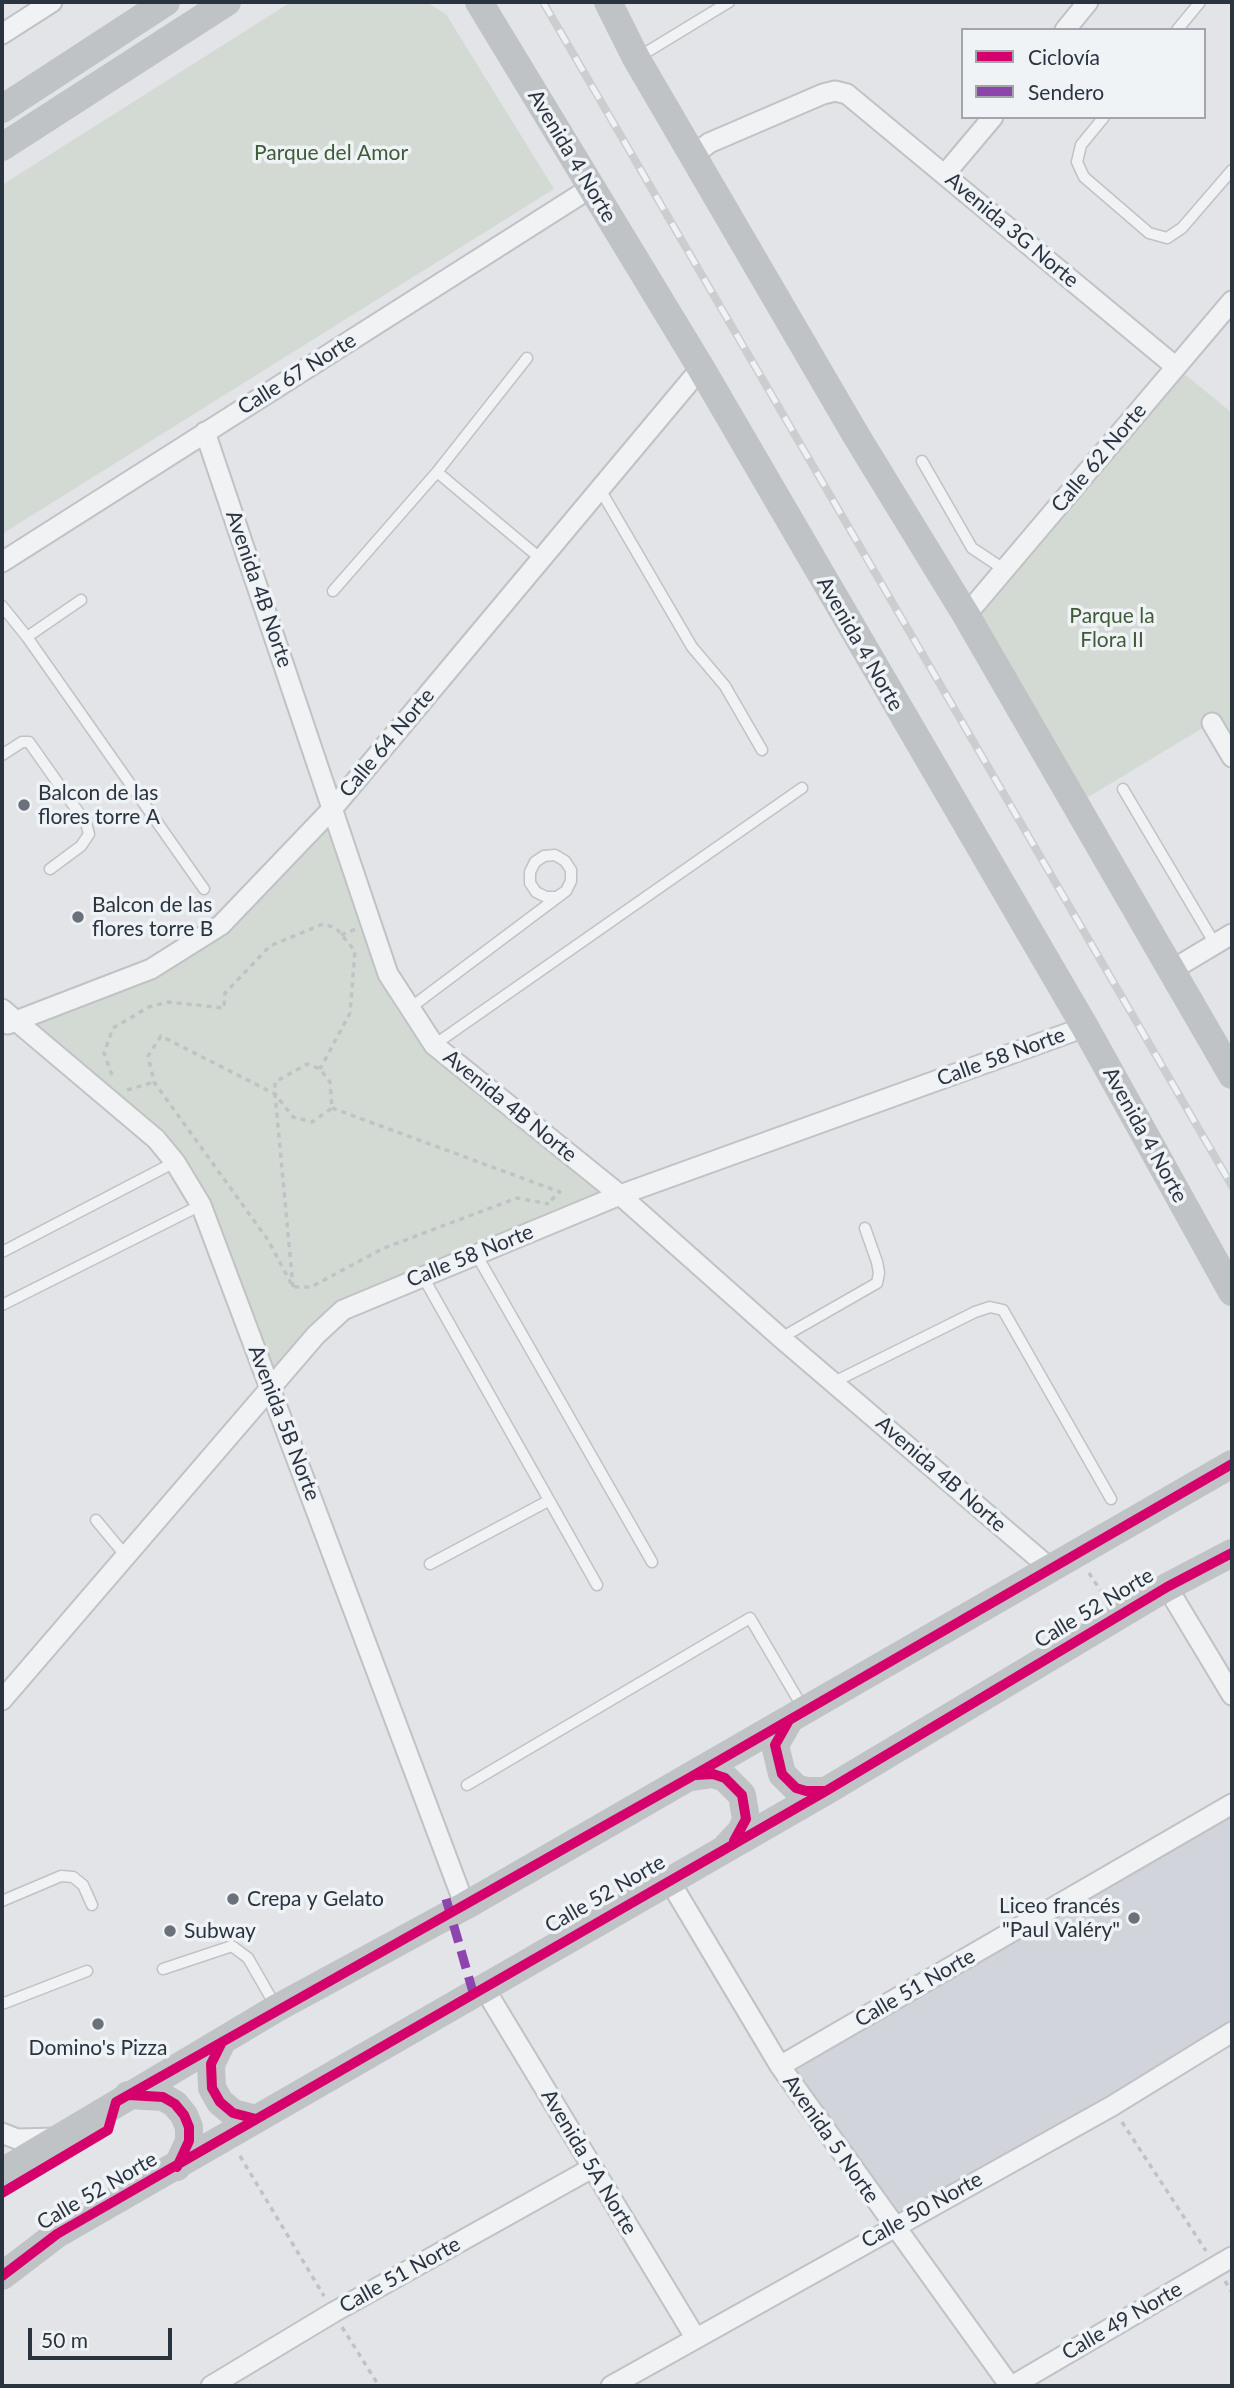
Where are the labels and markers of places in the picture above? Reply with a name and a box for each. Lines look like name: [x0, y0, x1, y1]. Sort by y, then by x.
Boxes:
place label: Balcon de las flores torre A: [38, 780, 160, 830]
marker: Balcon de las flores torre A: [16, 797, 32, 813]
place label: Balcon de las flores torre B: [92, 892, 213, 942]
marker: Balcon de las flores torre B: [70, 909, 86, 925]
place label: Crepa y Gelato: [247, 1886, 384, 1912]
marker: Crepa y Gelato: [225, 1891, 241, 1907]
place label: Liceo francés "Paul Valéry": [999, 1893, 1120, 1943]
marker: Liceo francés "Paul Valéry": [1126, 1910, 1142, 1926]
place label: Subway: [184, 1918, 256, 1944]
marker: Subway: [162, 1923, 178, 1939]
marker: Domino's Pizza: [90, 2016, 106, 2032]
place label: Domino's Pizza: [29, 2035, 167, 2061]

